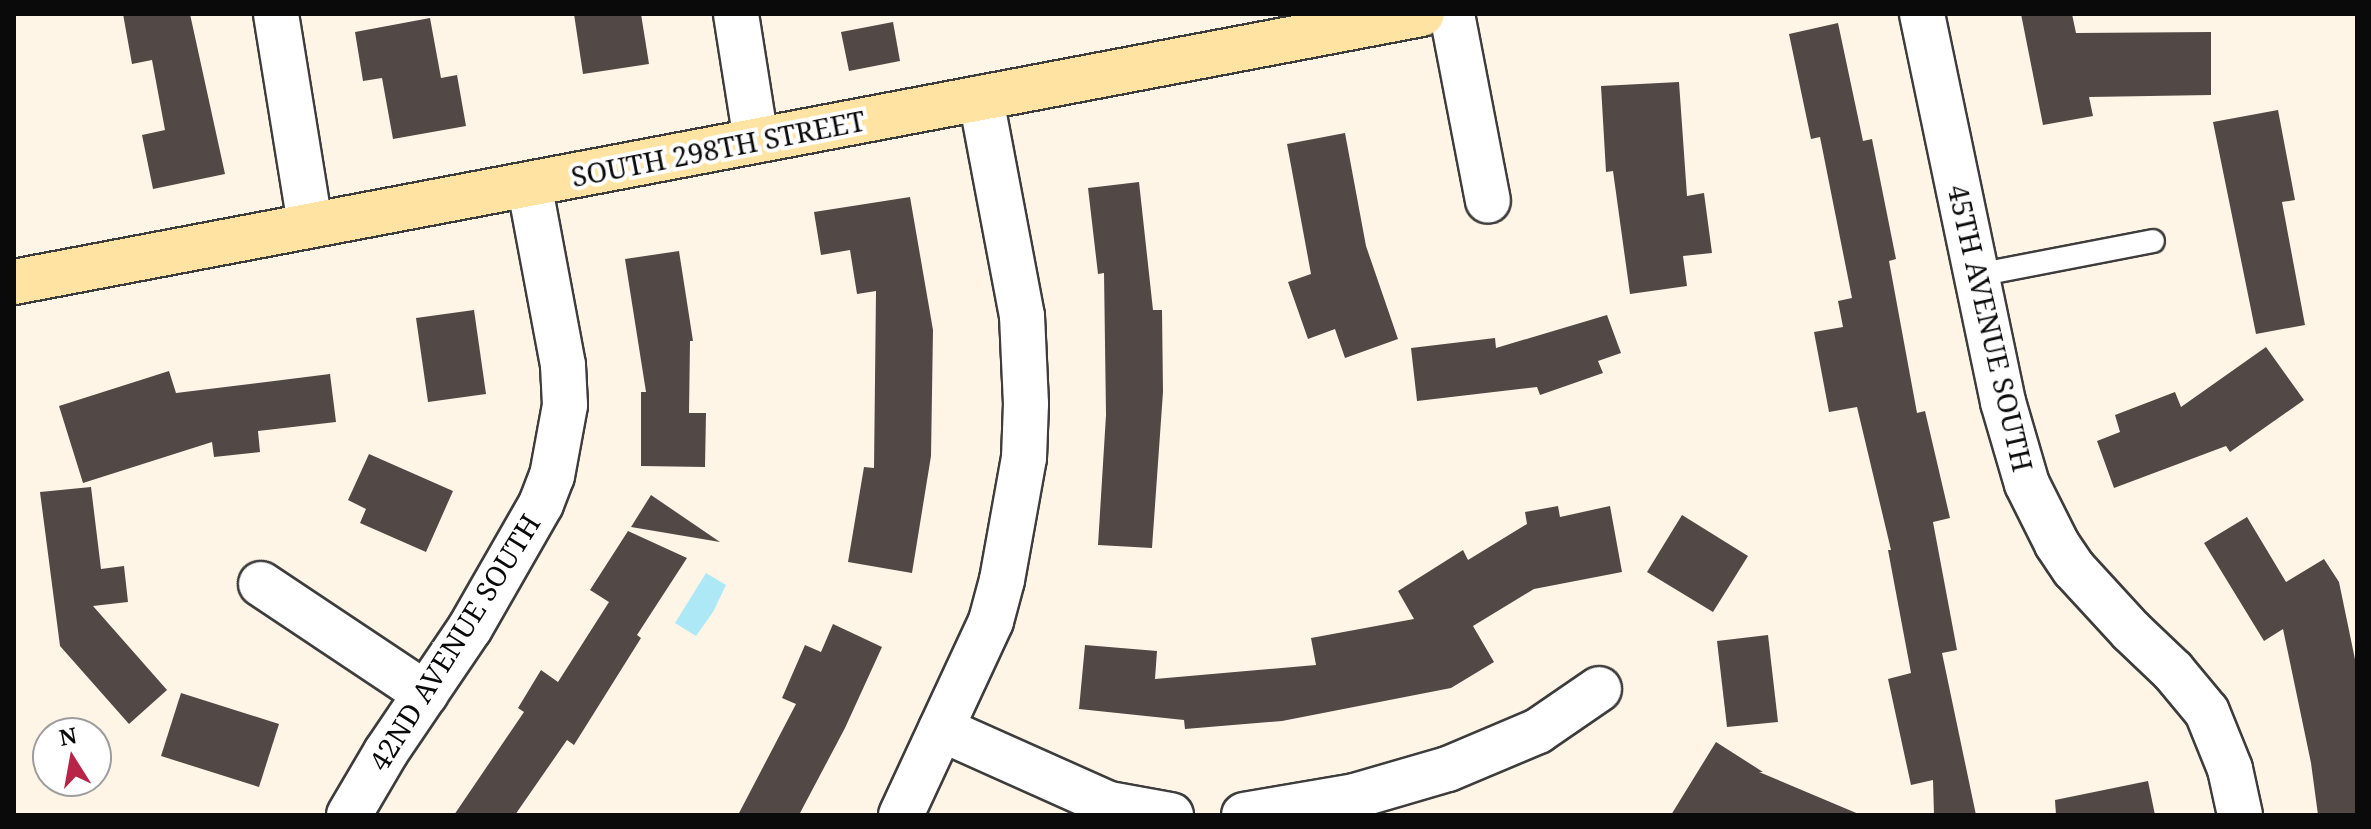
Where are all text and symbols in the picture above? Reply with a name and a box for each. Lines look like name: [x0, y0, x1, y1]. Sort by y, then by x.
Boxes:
street label: SOUTH 298TH STREET: [568, 103, 868, 193]
street label: 45TH AVENUE SOUTH: [1942, 181, 2040, 475]
street label: 42ND AVENUE SOUTH: [361, 508, 547, 776]
north arrow: [32, 717, 112, 797]
text: N: [56, 719, 79, 752]

